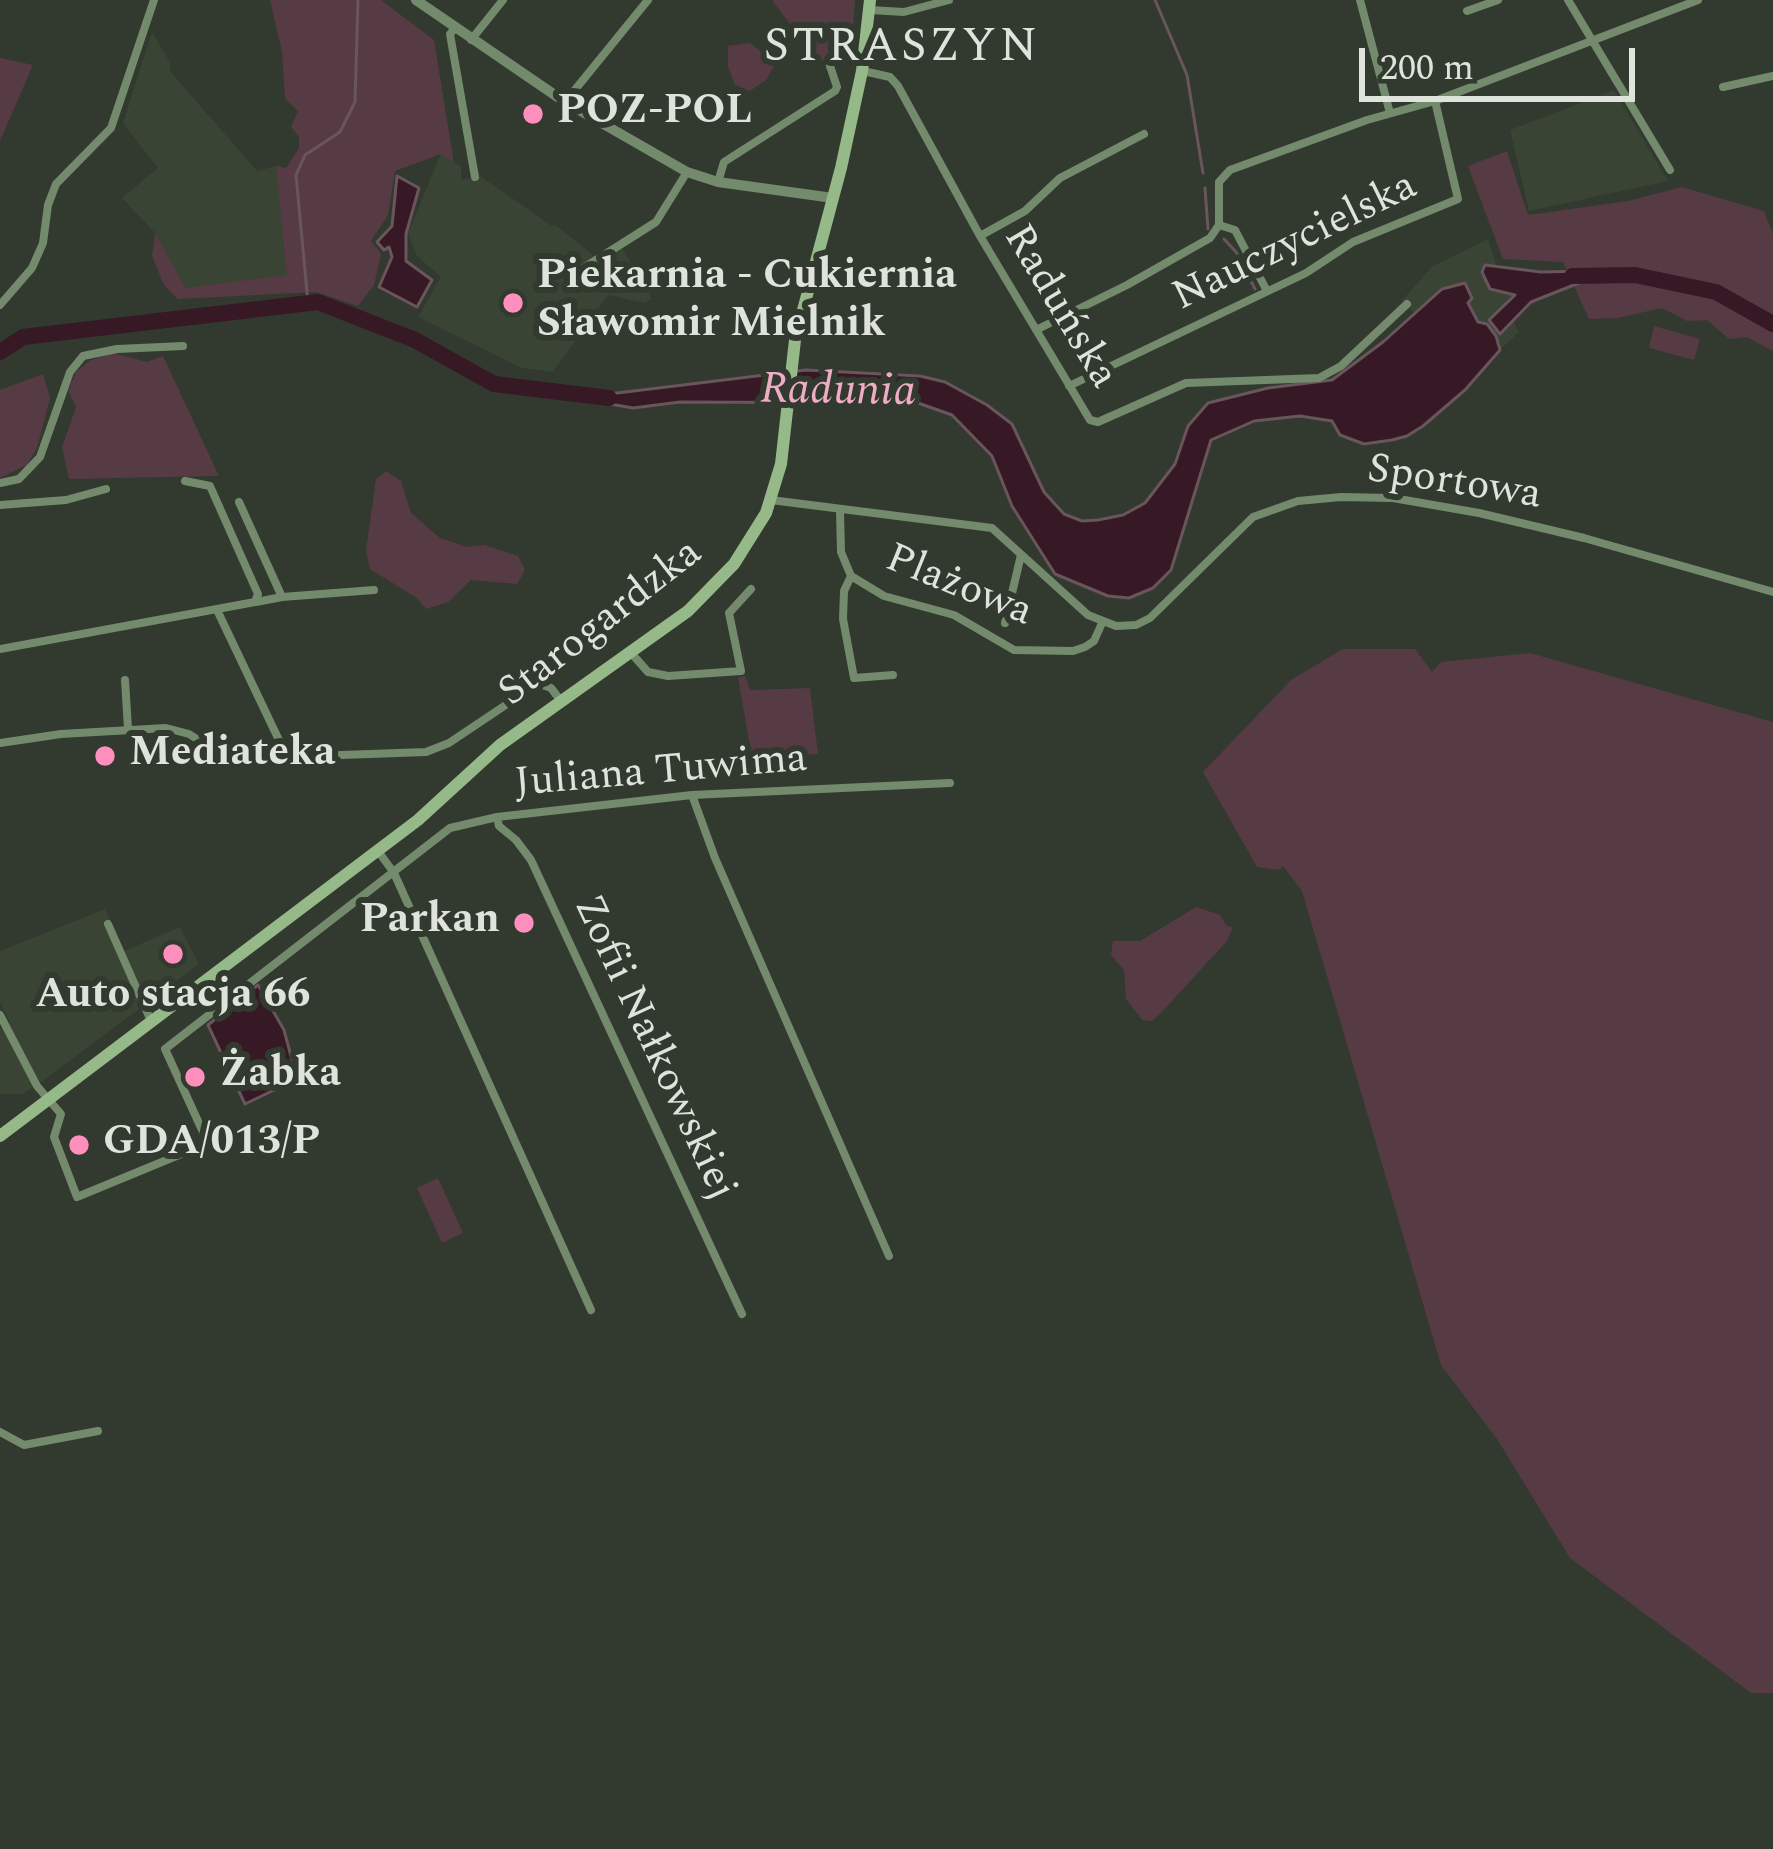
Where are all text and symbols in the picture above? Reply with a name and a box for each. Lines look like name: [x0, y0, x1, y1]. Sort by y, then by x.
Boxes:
district label: STRASZYN: [764, 22, 1040, 80]
scale bar: [1365, 24, 1641, 98]
text: 200 m: [1380, 41, 1474, 96]
place label: POZ-POL: [557, 89, 753, 139]
marker: POZ-POL: [520, 101, 546, 127]
street label: Nauczycielska: [1166, 163, 1426, 325]
street label: Raduńska: [990, 217, 1126, 399]
place label: Piekarnia - Cukiernia Sławomir Mielnik: [537, 254, 957, 352]
marker: Piekarnia - Cukiernia Sławomir Mielnik: [500, 290, 526, 316]
water label: Radunia: [760, 366, 916, 422]
street label: Sportowa: [1363, 446, 1545, 524]
street label: Starogardzka: [490, 530, 714, 720]
street label: Plażowa: [877, 536, 1039, 640]
place label: Mediateka: [129, 731, 336, 781]
street label: Juliana Tuwima: [513, 736, 809, 812]
marker: Mediateka: [92, 743, 118, 769]
street label: Zofii Nałkowskiej: [559, 889, 745, 1209]
place label: Parkan: [360, 898, 500, 948]
marker: Parkan: [511, 910, 537, 936]
marker: Auto stacja 66: [160, 941, 186, 967]
place label: Auto stacja 66: [35, 973, 311, 1023]
place label: Żabka: [219, 1052, 341, 1102]
marker: Żabka: [182, 1064, 208, 1090]
place label: GDA/013/P: [103, 1120, 320, 1170]
marker: GDA/013/P: [66, 1132, 92, 1158]

